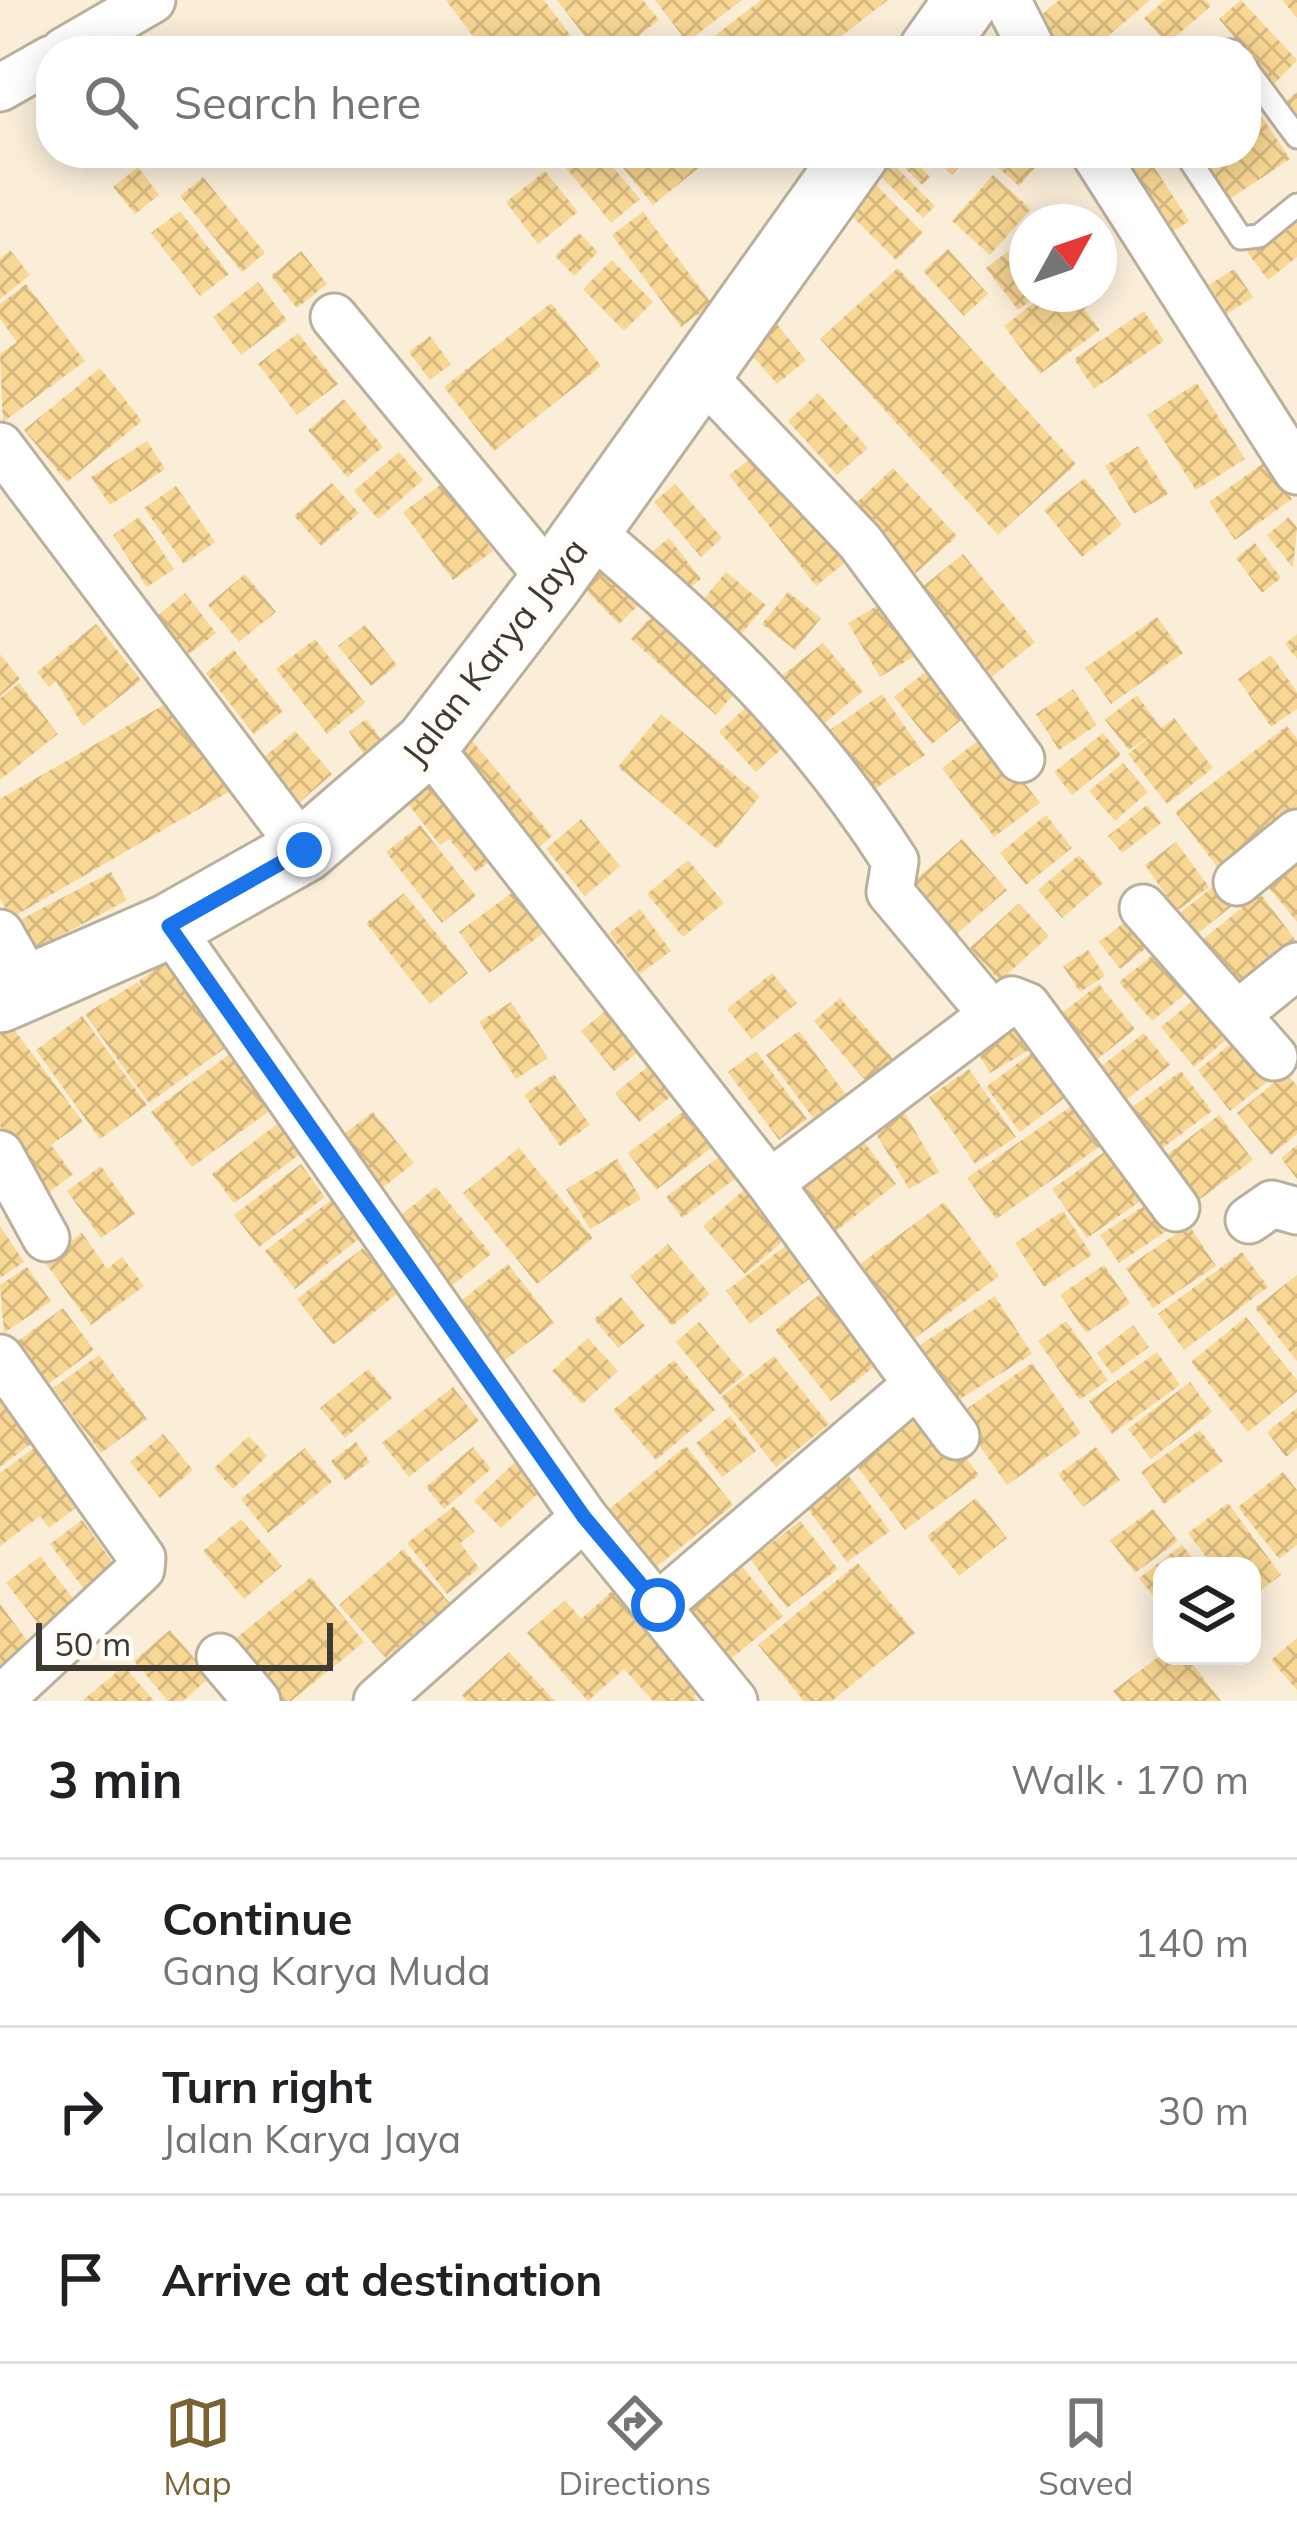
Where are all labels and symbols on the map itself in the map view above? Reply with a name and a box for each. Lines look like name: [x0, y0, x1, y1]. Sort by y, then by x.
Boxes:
north arrow: [1009, 204, 1117, 312]
street label: Jalan Karya Jaya: [391, 528, 597, 774]
route end: [277, 823, 331, 877]
route start: [631, 1578, 685, 1632]
scale bar: [36, 1617, 333, 1670]

